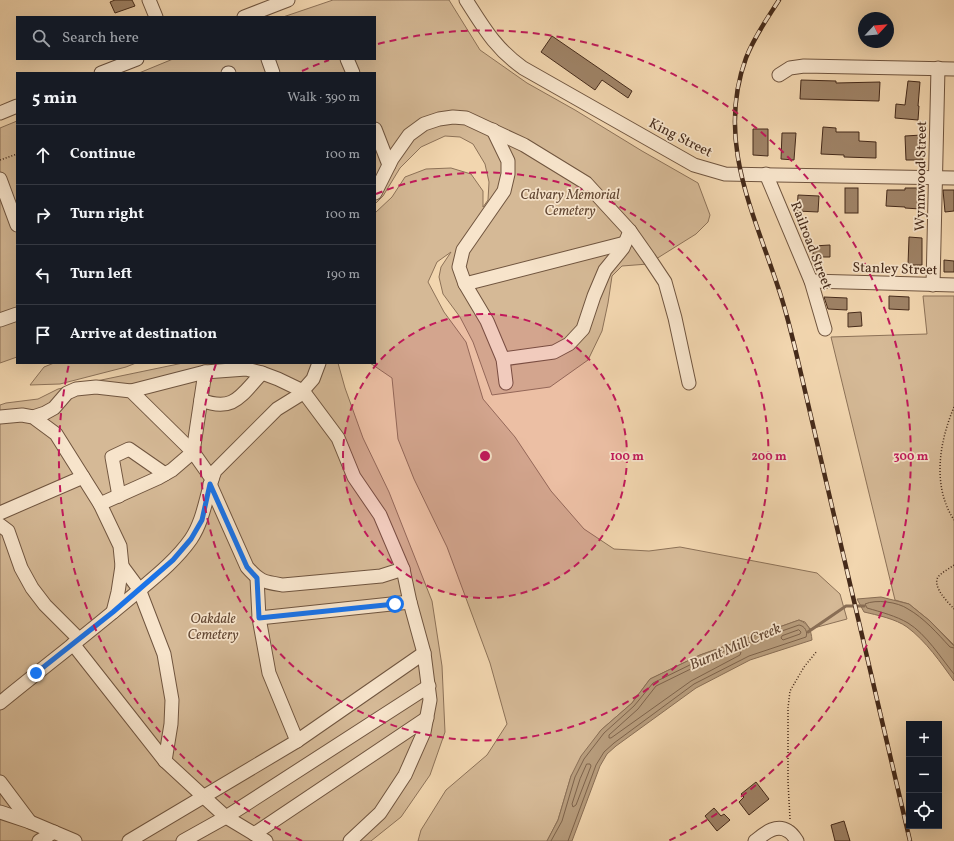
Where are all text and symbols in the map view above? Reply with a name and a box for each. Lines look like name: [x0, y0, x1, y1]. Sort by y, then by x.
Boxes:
north arrow: [858, 12, 894, 48]
search box: [16, 16, 376, 60]
icon: search: [30, 27, 52, 49]
text: Search here: [62, 28, 139, 49]
text: 5 min: [32, 87, 77, 110]
text: Walk · 390 m: [287, 89, 360, 107]
street label: King Street: [645, 114, 715, 162]
street label: Wynnwood Street: [911, 121, 932, 231]
icon: ahead: [32, 144, 54, 166]
text: Continue: [70, 144, 135, 165]
text: 100 m: [325, 146, 360, 164]
park label: Calvary Memorial Cemetery: [520, 186, 620, 221]
street label: Railroad Street: [785, 199, 836, 292]
icon: right: [32, 204, 54, 226]
text: Turn right: [70, 204, 144, 225]
text: 100 m: [325, 206, 360, 224]
street label: Stanley Street: [852, 259, 938, 280]
icon: left: [32, 264, 54, 286]
text: Turn left: [70, 264, 132, 285]
text: 190 m: [326, 266, 360, 284]
icon: arrive: [32, 324, 54, 346]
text: Arrive at destination: [70, 324, 217, 345]
centre of rings: [478, 449, 492, 463]
text: 100 m: [610, 449, 644, 465]
text: 200 m: [751, 449, 787, 465]
text: 300 m: [894, 449, 929, 465]
route start: [386, 595, 404, 613]
park label: Oakdale Cemetery: [187, 610, 239, 645]
water label: Burnt Mill Creek: [686, 619, 785, 676]
route end: [27, 664, 45, 682]
map controls: [906, 721, 942, 829]
button: +: [906, 721, 942, 757]
button: −: [906, 757, 942, 793]
button: locate: [906, 793, 942, 829]

